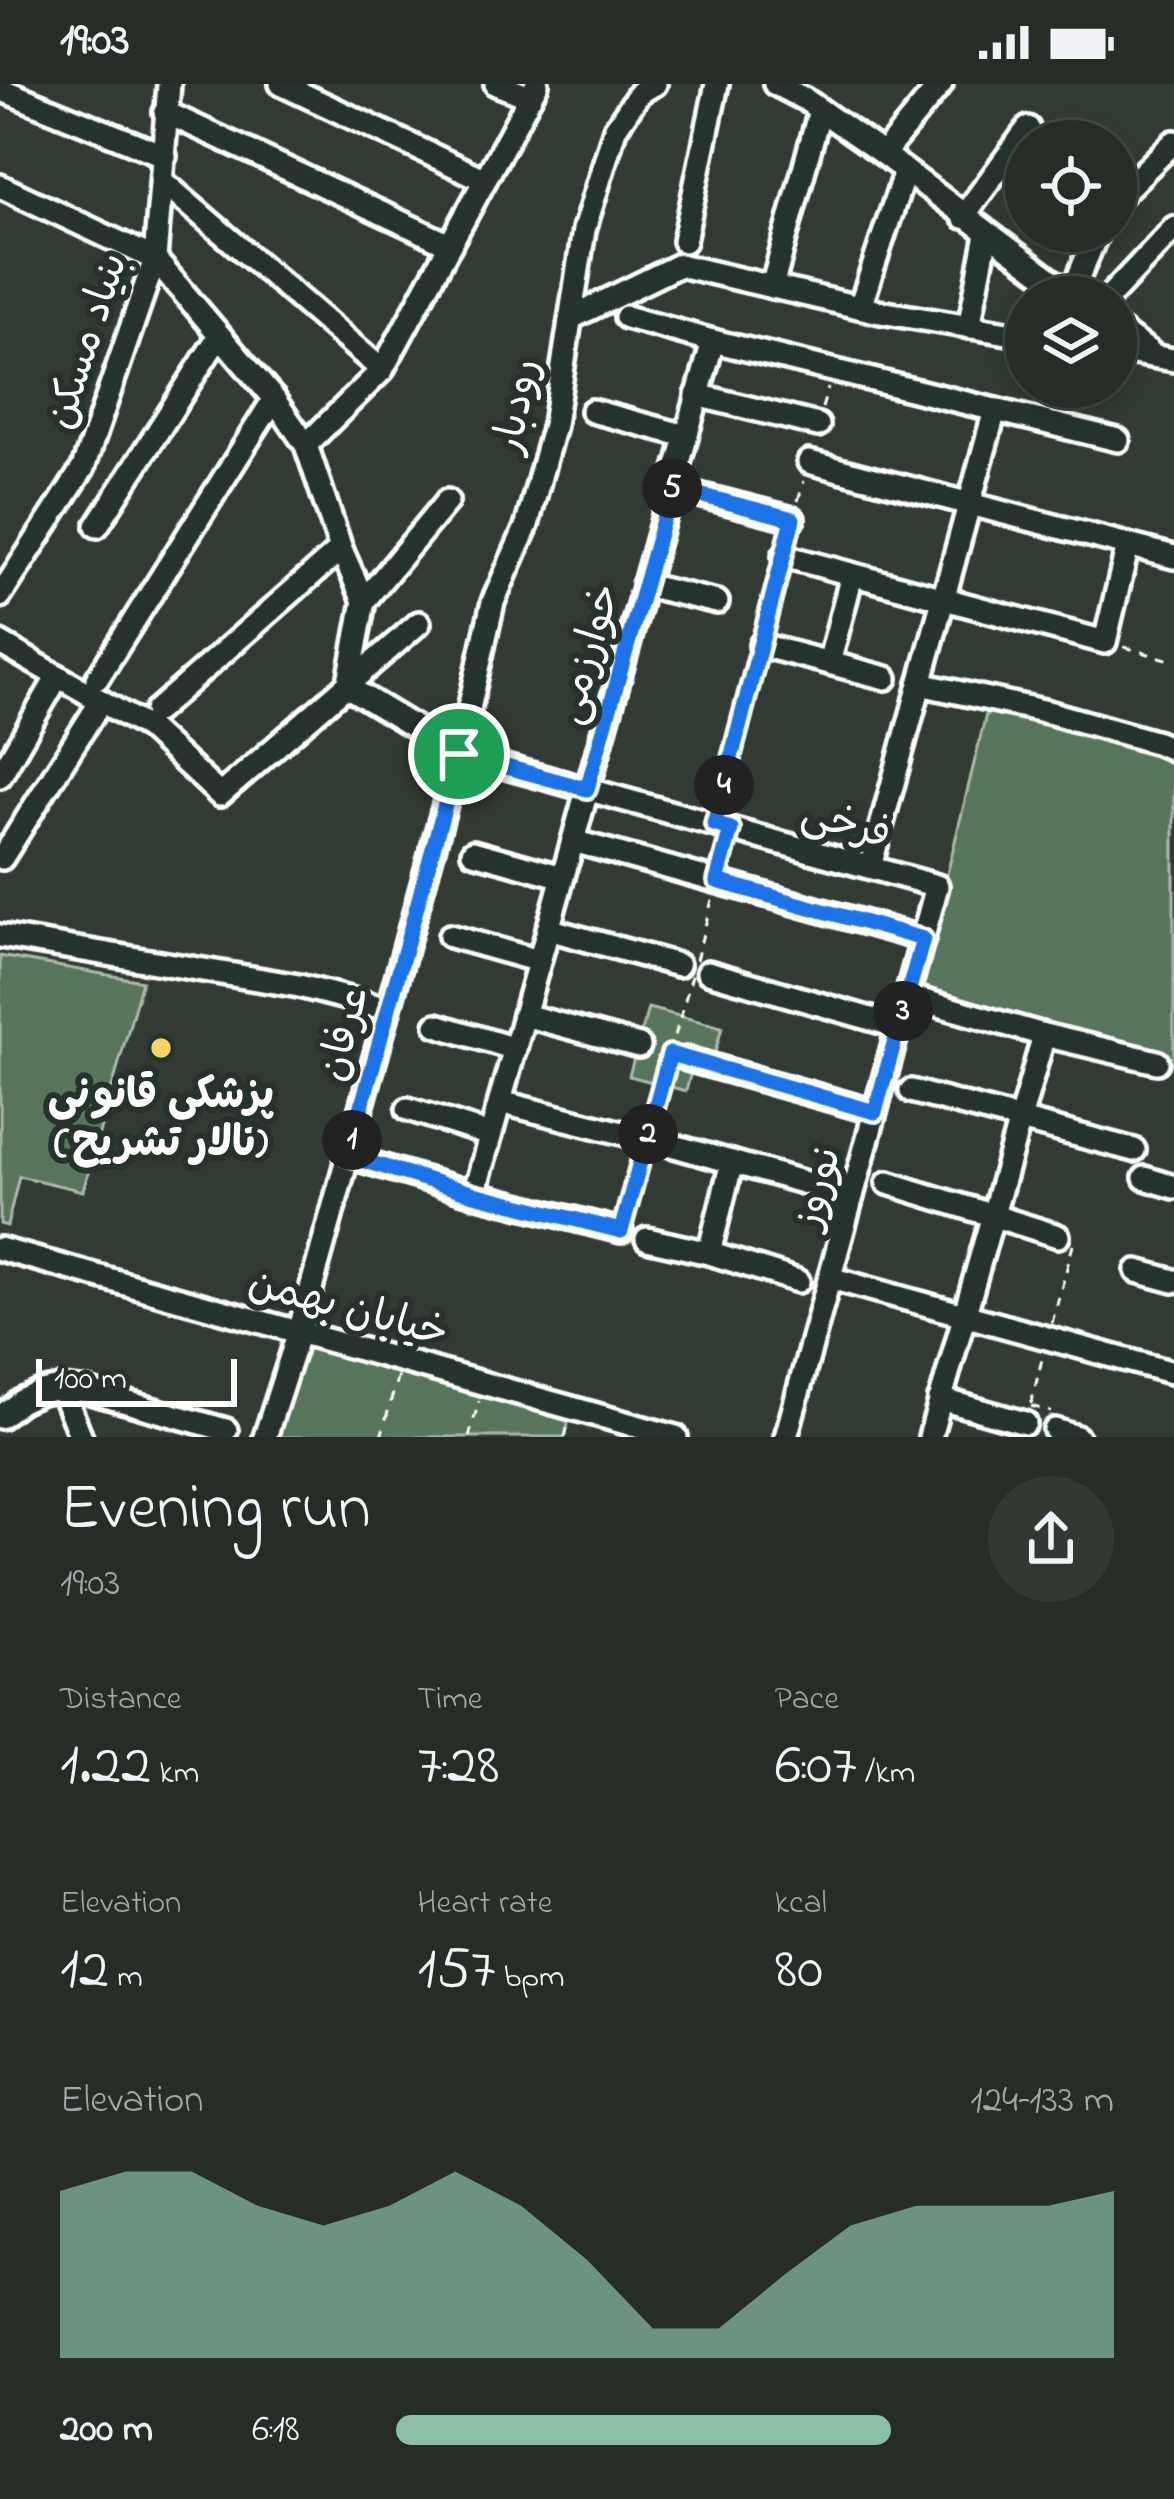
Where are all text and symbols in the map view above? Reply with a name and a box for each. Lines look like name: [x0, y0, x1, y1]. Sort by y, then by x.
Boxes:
text: 19:03: [60, 9, 130, 75]
map controls: [1005, 120, 1137, 408]
button: locate: [1005, 120, 1137, 252]
street label: بنیاد مسکن: [31, 245, 145, 437]
button: layers: [1005, 276, 1137, 408]
street label: رودبار: [479, 354, 558, 461]
pin: 5: [642, 458, 702, 518]
text: 5: [663, 464, 681, 512]
street label: خوارزمی: [540, 577, 638, 732]
pin: [408, 703, 510, 805]
icon: arrive: [426, 721, 492, 787]
pin: 4: [694, 755, 754, 815]
text: 4: [717, 761, 731, 809]
street label: فرخی: [794, 784, 898, 867]
street label: عرفان: [303, 980, 387, 1088]
pin: 3: [873, 981, 933, 1041]
text: 3: [896, 987, 910, 1035]
marker: پزشکی قانونی (تالار تشریح): [148, 1035, 174, 1061]
place label: پزشکی قانونی (تالار تشریح): [48, 1066, 274, 1175]
pin: 2: [618, 1104, 678, 1164]
pin: 1: [322, 1110, 382, 1170]
text: 2: [640, 1110, 656, 1158]
text: 1: [347, 1116, 357, 1164]
street label: نوروز: [778, 1138, 860, 1239]
street label: خیابان بهمن: [241, 1253, 455, 1365]
scale bar: [36, 1353, 237, 1406]
text: 100 m: [54, 1356, 127, 1404]
text: Evening run: [60, 1463, 371, 1559]
button: share: [988, 1476, 1114, 1602]
text: 19:03: [60, 1556, 120, 1613]
text: Distance: [60, 1676, 182, 1724]
text: Time: [417, 1676, 483, 1724]
text: Pace: [775, 1676, 839, 1724]
text: 1.22: [60, 1724, 151, 1811]
text: 7:28: [417, 1724, 499, 1811]
text: 6:07: [775, 1724, 857, 1811]
text: km: [151, 1750, 199, 1798]
text: /km: [857, 1750, 915, 1798]
text: Elevation: [60, 1880, 181, 1928]
text: Heart rate: [417, 1880, 553, 1928]
text: kcal: [775, 1880, 827, 1928]
text: 12: [60, 1928, 109, 2015]
text: 157: [417, 1928, 495, 2015]
text: 80: [775, 1928, 823, 2015]
text: m: [109, 1954, 143, 2002]
text: bpm: [495, 1954, 565, 2002]
text: Elevation: [60, 2073, 203, 2130]
text: 124–133 m: [970, 2073, 1114, 2130]
text: 200 m: [60, 2402, 153, 2459]
text: 6:18: [252, 2402, 300, 2459]

